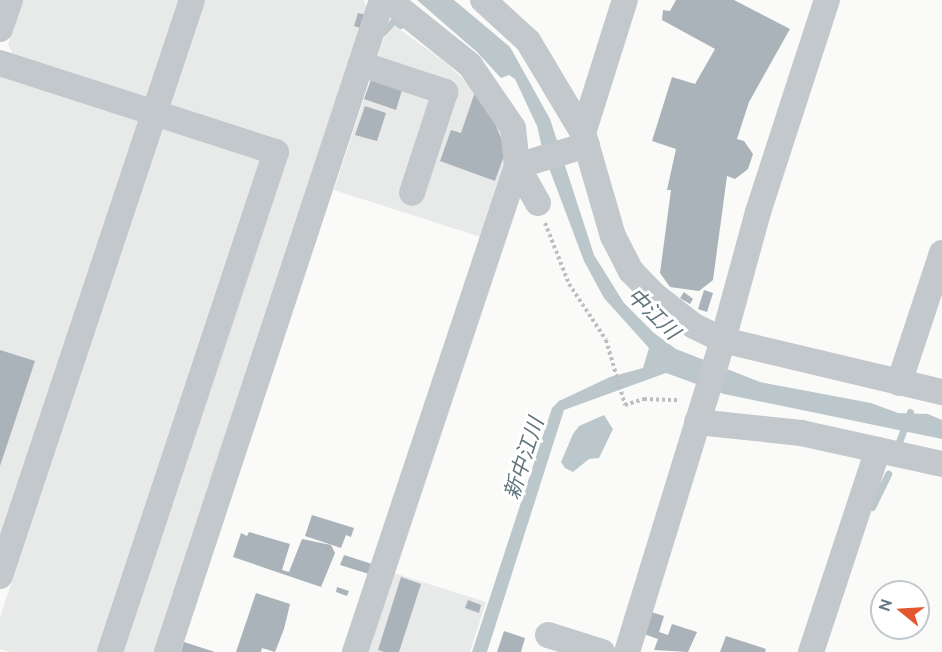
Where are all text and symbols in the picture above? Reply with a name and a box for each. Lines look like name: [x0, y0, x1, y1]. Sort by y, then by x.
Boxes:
water label: 中江川: [623, 282, 685, 344]
water label: 新中江川: [498, 414, 548, 502]
north arrow: [870, 580, 930, 640]
text: N: [874, 597, 895, 614]

